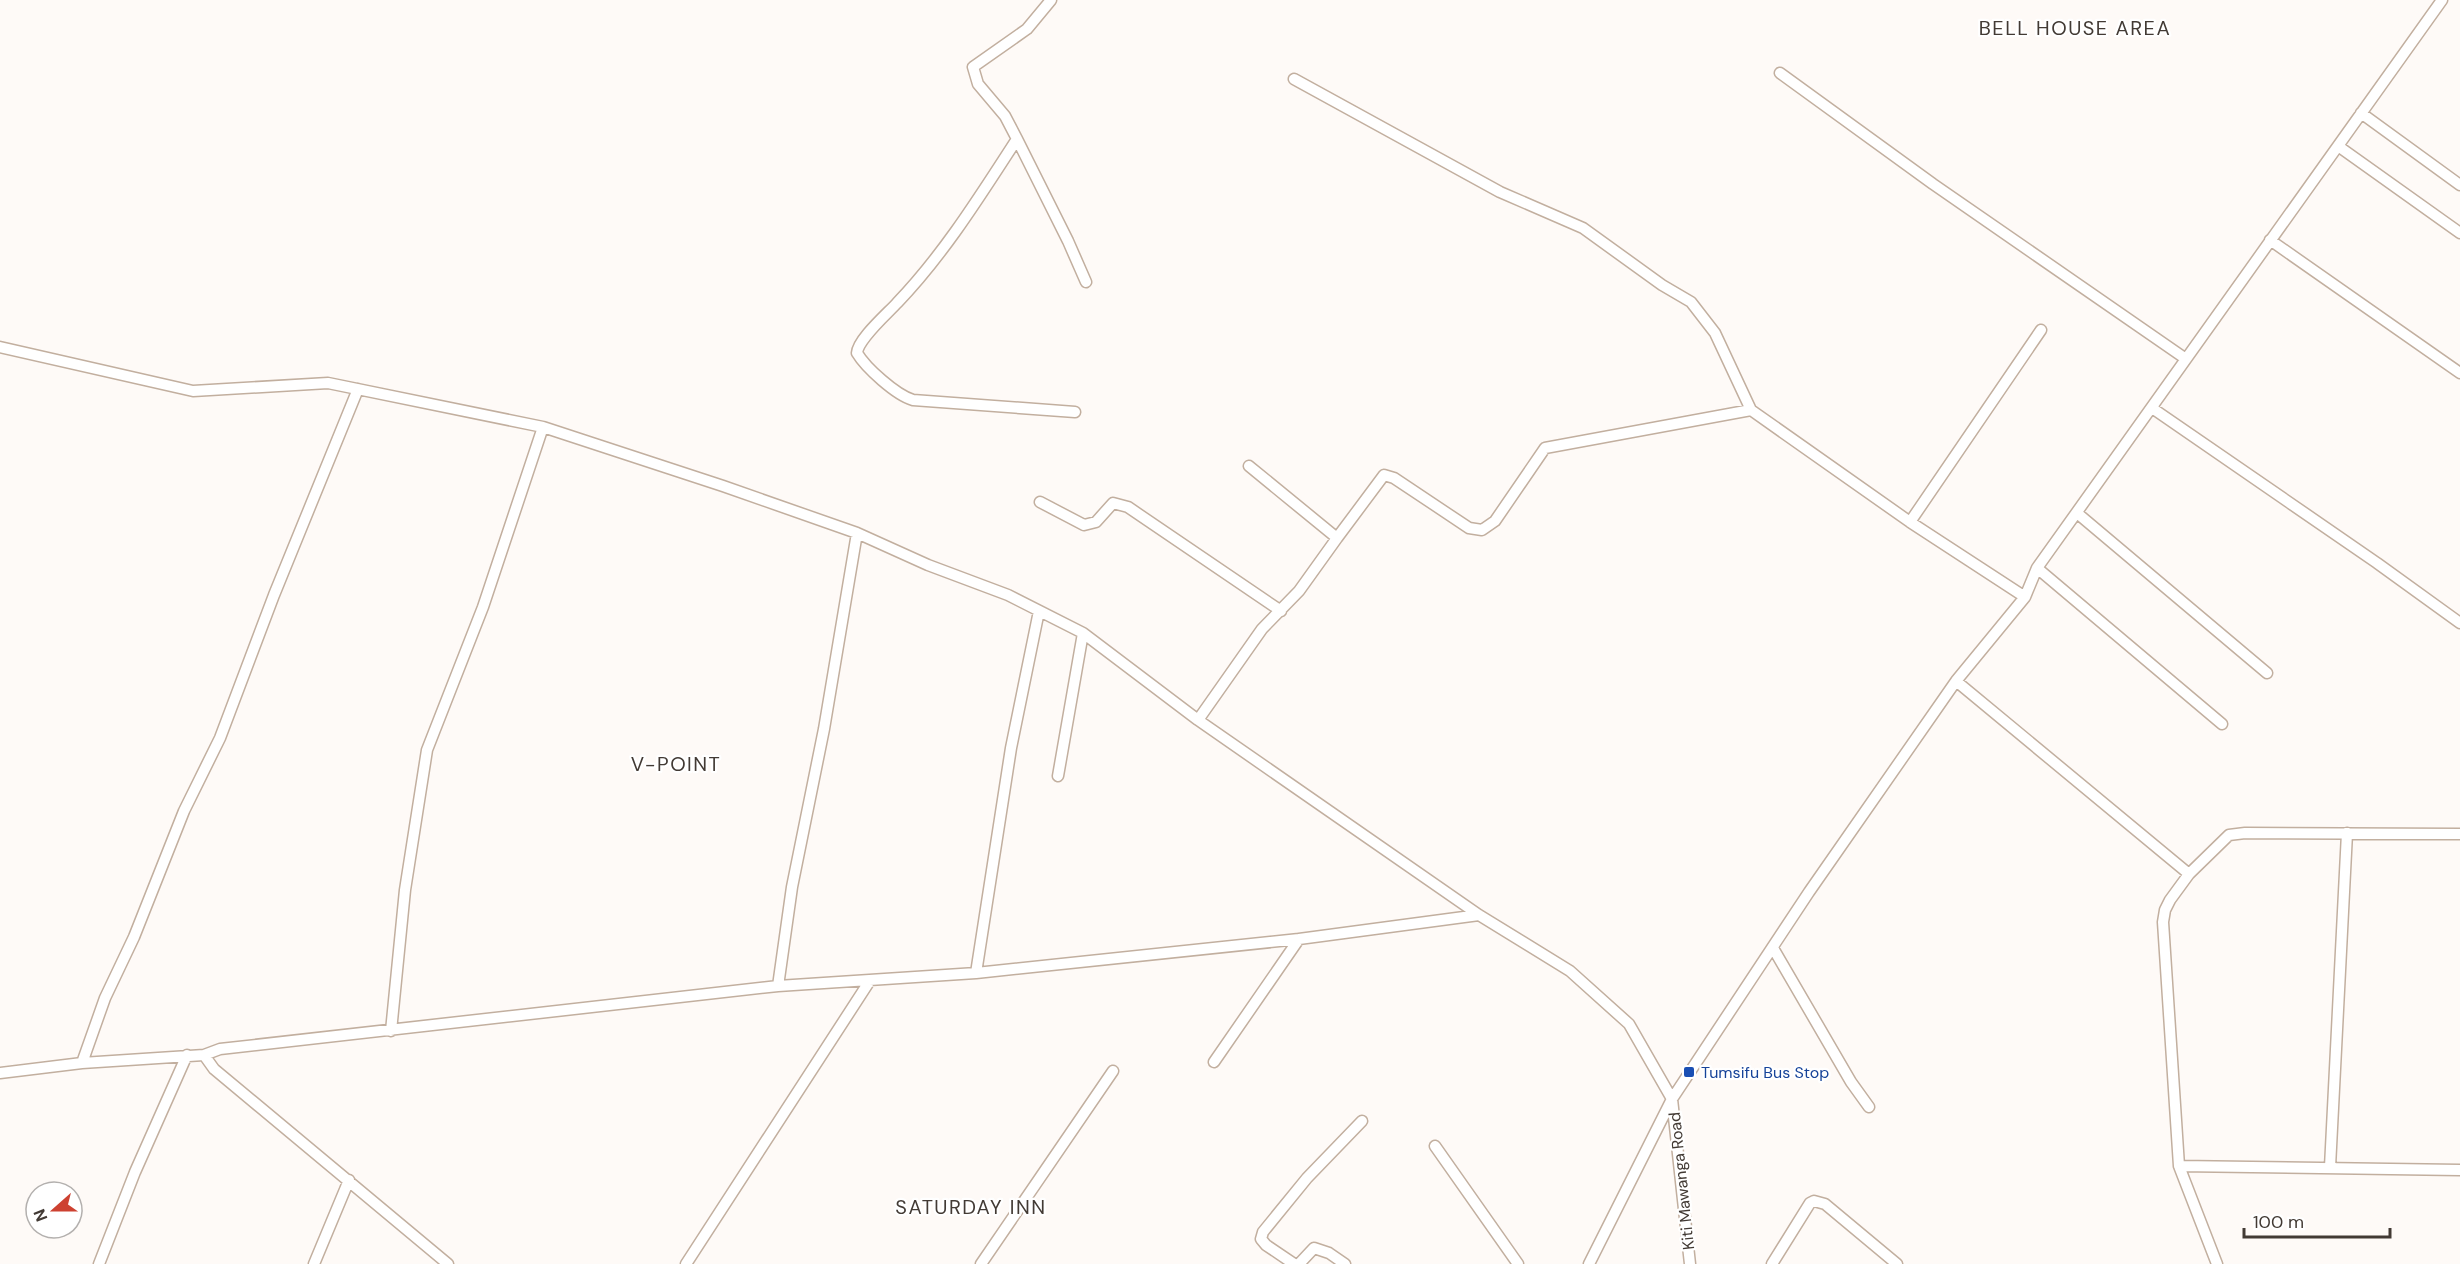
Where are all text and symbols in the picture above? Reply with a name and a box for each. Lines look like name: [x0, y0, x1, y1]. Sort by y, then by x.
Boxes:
district label: BELL HOUSE AREA: [1979, 15, 2171, 41]
district label: V-POINT: [631, 751, 721, 777]
place label: Tumsifu Bus Stop: [1701, 1062, 1829, 1083]
marker: Tumsifu Bus Stop: [1682, 1065, 1696, 1079]
street label: Kiti Mawanga Road: [1664, 1111, 1699, 1251]
north arrow: [24, 1180, 84, 1240]
district label: SATURDAY INN: [895, 1194, 1047, 1220]
scale bar: [2244, 1201, 2390, 1239]
text: N: [29, 1206, 52, 1224]
text: 100 m: [2253, 1210, 2304, 1234]

